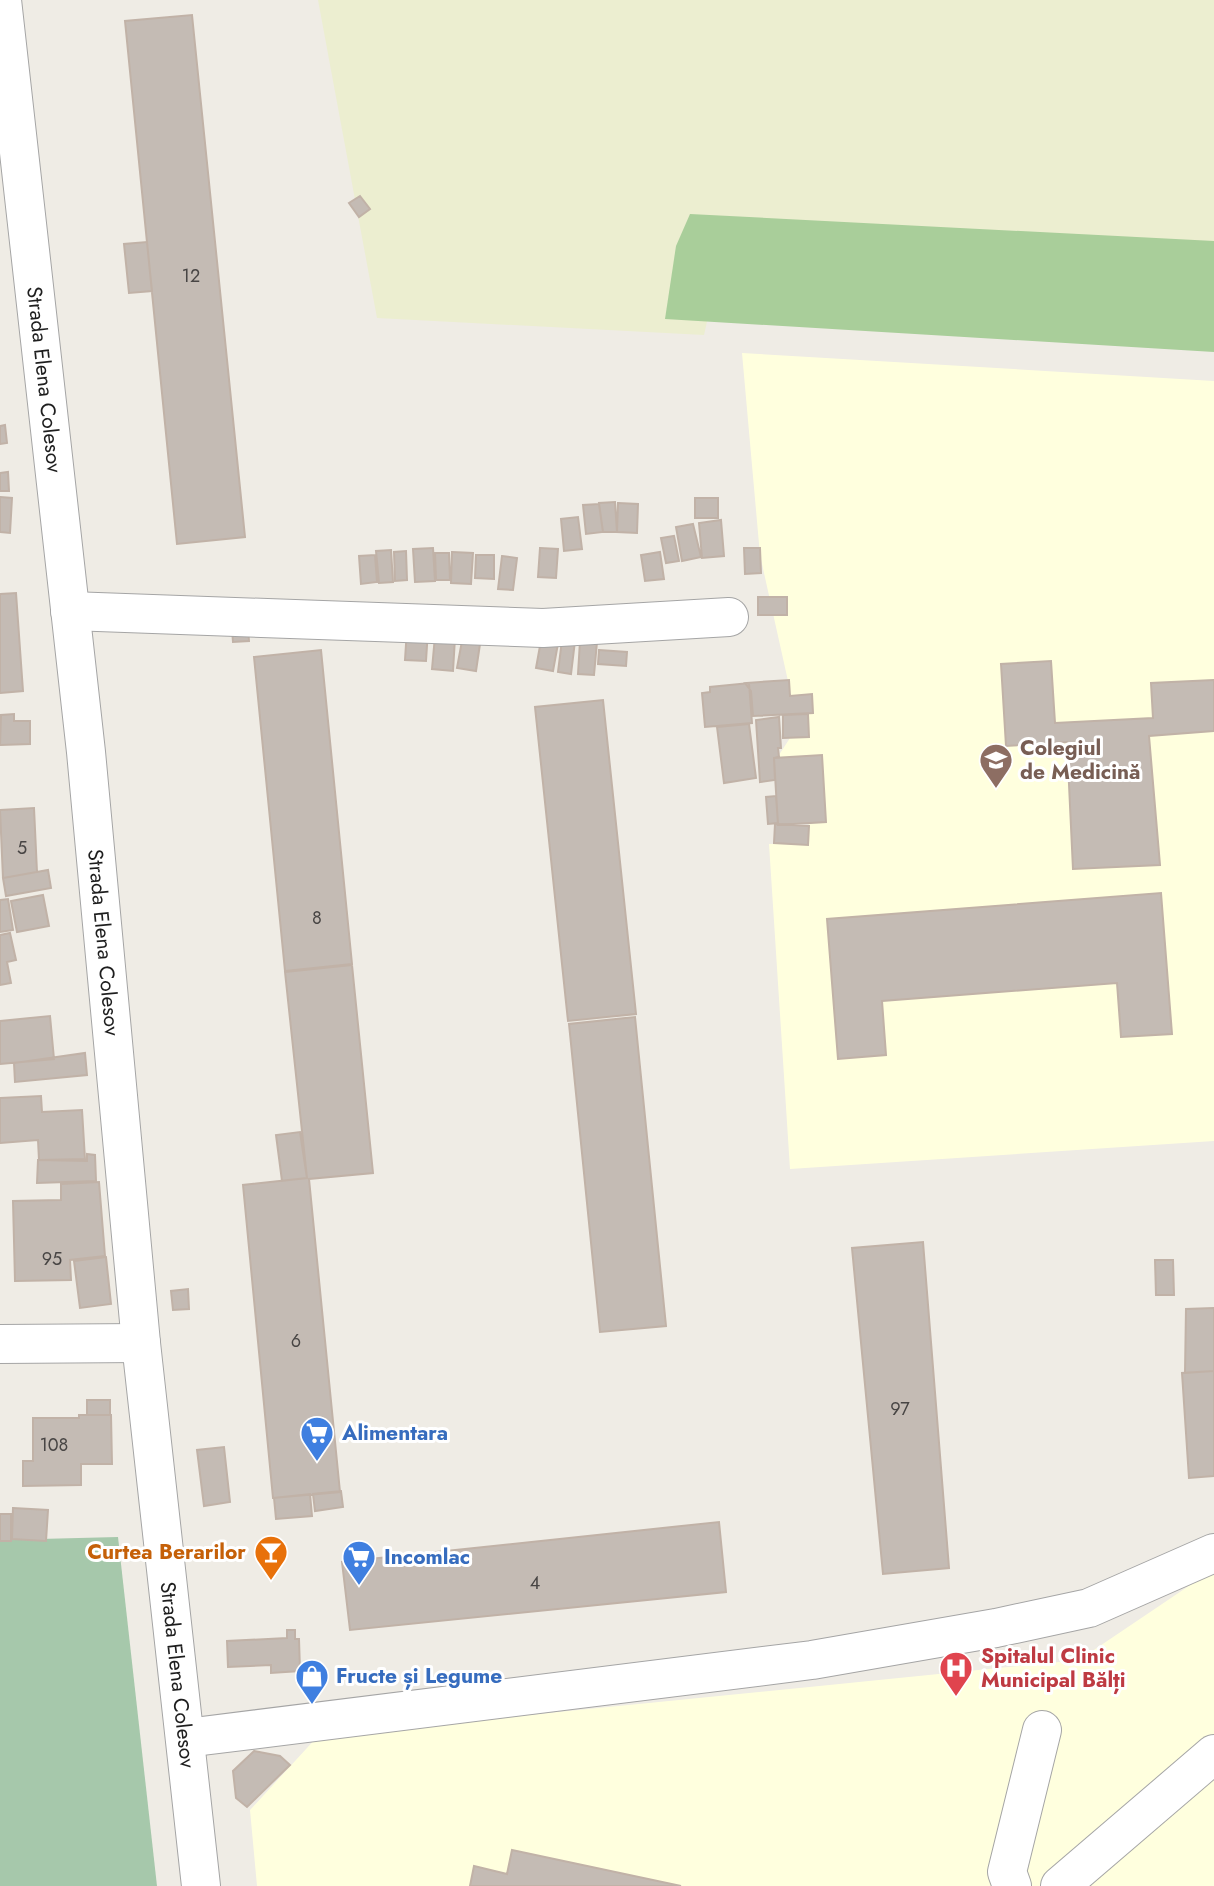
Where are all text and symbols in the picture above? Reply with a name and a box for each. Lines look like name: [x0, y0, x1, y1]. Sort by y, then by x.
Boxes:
house number: 12: [182, 263, 200, 289]
street label: Strada Elena Colesov: [19, 285, 70, 475]
place label: Colegiul de Medicină: [1020, 733, 1140, 787]
school or university icon: Colegiul de Medicină: [977, 741, 1015, 790]
house number: 5: [17, 835, 27, 861]
street label: Strada Elena Colesov: [80, 848, 127, 1038]
house number: 8: [312, 905, 322, 931]
house number: 95: [42, 1246, 62, 1272]
house number: 6: [291, 1328, 301, 1354]
house number: 97: [890, 1396, 910, 1422]
supermarket icon: Alimentara: [298, 1414, 336, 1463]
place label: Alimentara: [341, 1418, 448, 1448]
house number: 108: [40, 1432, 68, 1458]
bar icon: Curtea Berarilor: [252, 1533, 290, 1582]
place label: Curtea Berarilor: [87, 1537, 246, 1567]
supermarket icon: Incomlac: [340, 1538, 378, 1587]
place label: Incomlac: [384, 1542, 470, 1572]
house number: 4: [530, 1570, 540, 1596]
street label: Strada Elena Colesov: [152, 1580, 203, 1770]
place label: Spitalul Clinic Municipal Bălți: [981, 1641, 1126, 1695]
hospital icon: Spitalul Clinic Municipal Bălți: [937, 1649, 975, 1698]
shop icon: Fructe și Legume: [293, 1657, 331, 1706]
place label: Fructe și Legume: [336, 1661, 502, 1691]

